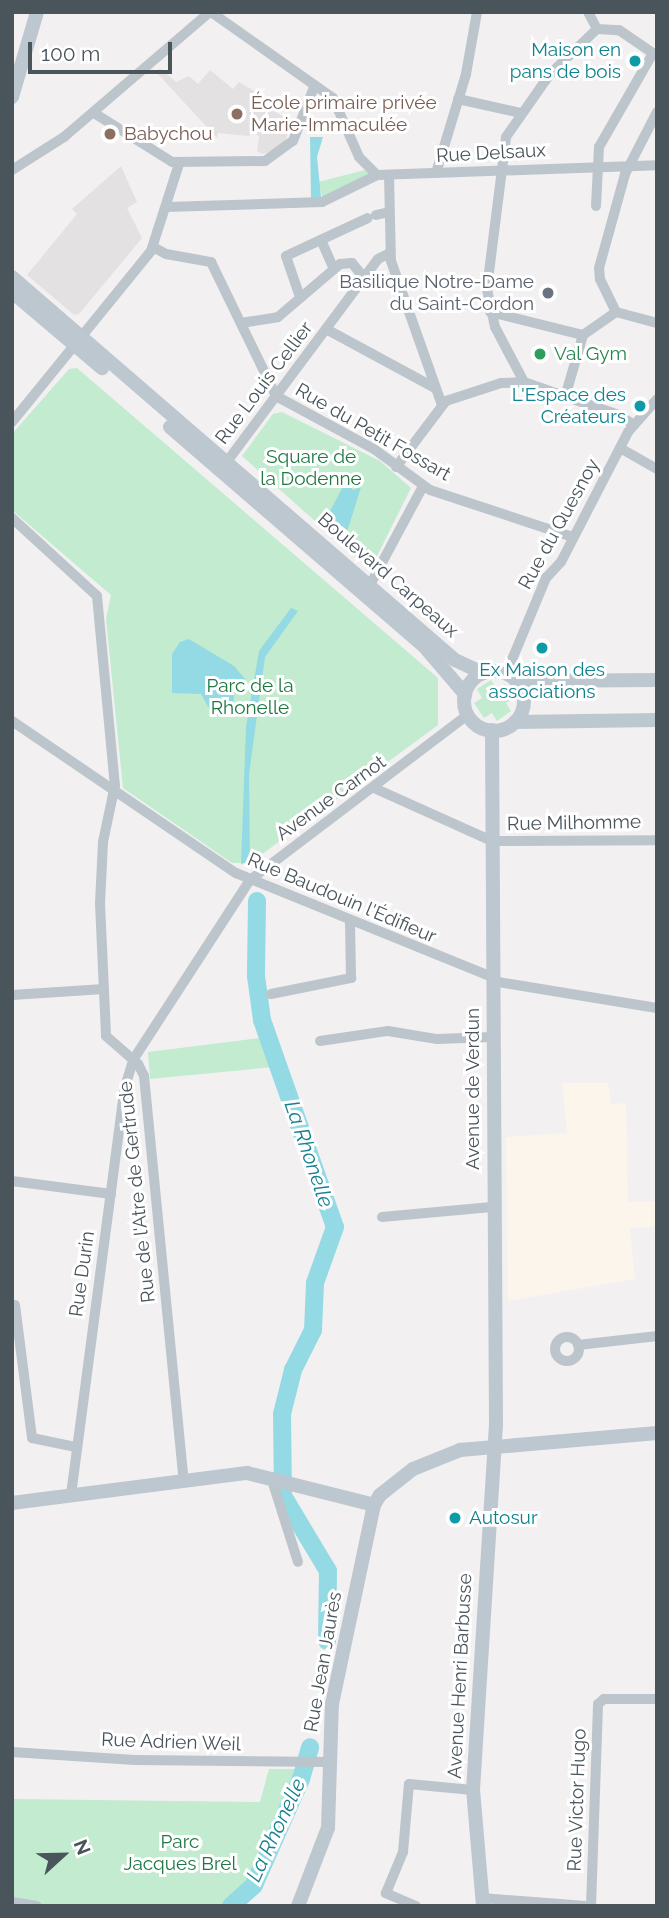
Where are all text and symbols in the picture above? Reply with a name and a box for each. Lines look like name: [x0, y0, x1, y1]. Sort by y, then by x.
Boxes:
scale bar: [32, 28, 175, 72]
place label: Maison en pans de bois: [510, 39, 621, 83]
text: 100 m: [41, 41, 100, 66]
marker: Maison en pans de bois: [627, 53, 643, 69]
place label: École primaire privée Marie-Immaculée: [251, 92, 437, 136]
marker: École primaire privée Marie-Immaculée: [229, 106, 245, 122]
place label: Babychou: [124, 123, 212, 145]
marker: Babychou: [102, 126, 118, 142]
street label: Rue Delsaux: [436, 139, 546, 167]
place label: Basilique Notre-Dame du Saint-Cordon: [339, 271, 534, 315]
marker: Basilique Notre-Dame du Saint-Cordon: [540, 285, 556, 301]
street label: Rue Louis Cellier: [210, 317, 318, 449]
place label: Val Gym: [554, 343, 627, 365]
marker: Val Gym: [532, 346, 548, 362]
street label: Rue du Petit Fossart: [291, 378, 455, 486]
place label: L'Espace des Créateurs: [512, 384, 626, 428]
marker: L'Espace des Créateurs: [632, 398, 648, 414]
park label: Square de la Dodenne: [260, 446, 362, 490]
street label: Rue du Quesnoy: [514, 455, 604, 593]
street label: Boulevard Carpeaux: [313, 508, 463, 642]
marker: Ex Maison des associations: [534, 640, 550, 656]
place label: Ex Maison des associations: [479, 659, 605, 703]
park label: Parc de la Rhonelle: [206, 675, 294, 719]
street label: Avenue Carnot: [272, 751, 390, 845]
street label: Rue Milhomme: [507, 810, 641, 836]
street label: Rue Baudouin l'Édifieur: [244, 848, 440, 948]
street label: Avenue de Verdun: [462, 1008, 484, 1170]
street label: Rue de l'Atre de Gertrude: [114, 1080, 160, 1304]
water label: La Rhonelle: [279, 1097, 339, 1211]
street label: Rue Durin: [65, 1230, 99, 1318]
place label: Autosur: [469, 1507, 538, 1529]
marker: Autosur: [447, 1510, 463, 1526]
street label: Avenue Henri Barbusse: [443, 1573, 477, 1779]
street label: Rue Jean Jaurès: [299, 1589, 347, 1735]
street label: Rue Victor Hugo: [563, 1727, 591, 1873]
street label: Rue Adrien Weil: [100, 1728, 242, 1756]
water label: La Rhonelle: [241, 1774, 311, 1886]
north arrow: [28, 1820, 98, 1890]
park label: Parc Jacques Brel: [123, 1831, 237, 1875]
text: N: [70, 1836, 95, 1858]

